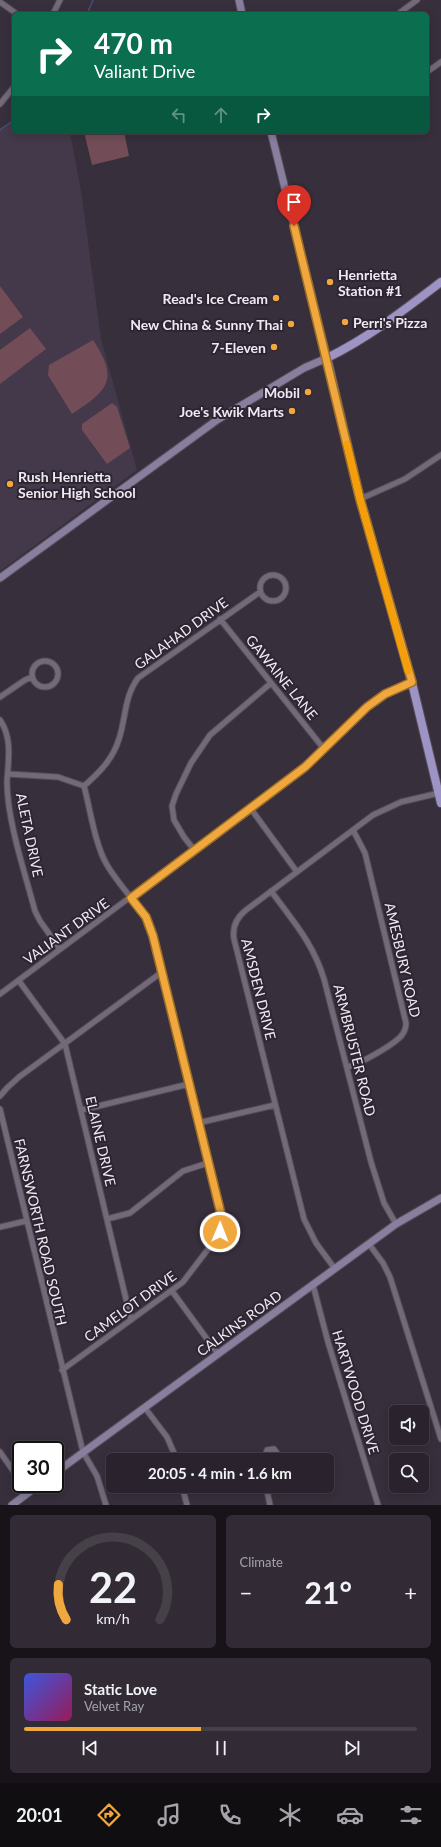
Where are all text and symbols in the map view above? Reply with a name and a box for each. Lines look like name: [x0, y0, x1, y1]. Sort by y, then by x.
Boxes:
text: 470 m: [94, 26, 173, 60]
icon: right: [28, 28, 80, 80]
text: Valiant Drive: [94, 60, 195, 82]
icon: left: [168, 104, 190, 126]
icon: ahead: [210, 104, 232, 126]
icon: right: [252, 104, 274, 126]
pin: [277, 185, 311, 226]
icon: arrive: [283, 191, 305, 213]
place label: Henrietta Station #1: [338, 266, 402, 299]
marker: Henrietta Station #1: [325, 277, 335, 287]
place label: Read's Ice Cream: [163, 290, 268, 307]
marker: Read's Ice Cream: [271, 293, 281, 303]
place label: Perri's Pizza: [353, 314, 427, 331]
place label: New China & Sunny Thai: [130, 316, 283, 333]
marker: Perri's Pizza: [340, 317, 350, 327]
marker: New China & Sunny Thai: [286, 319, 296, 329]
place label: 7-Eleven: [211, 339, 266, 356]
marker: 7-Eleven: [269, 342, 279, 352]
place label: Mobil: [264, 384, 300, 401]
marker: Mobil: [303, 387, 313, 397]
place label: Joe's Kwik Marts: [179, 403, 284, 420]
marker: Joe's Kwik Marts: [287, 406, 297, 416]
place label: Rush Henrietta Senior High School: [18, 468, 136, 501]
marker: Rush Henrietta Senior High School: [5, 479, 15, 489]
street label: GALAHAD DRIVE: [131, 593, 231, 673]
street label: GAWAINE LANE: [243, 631, 321, 723]
street label: ALETA DRIVE: [13, 791, 47, 879]
street label: VALIANT DRIVE: [20, 894, 112, 968]
street label: AMESBURY ROAD: [382, 901, 424, 1019]
street label: AMSDEN DRIVE: [238, 936, 280, 1042]
street label: ARMBRUSTER ROAD: [330, 982, 380, 1118]
street label: ELAINE DRIVE: [82, 1094, 120, 1188]
street label: FARNSWORTH ROAD SOUTH: [11, 1137, 71, 1327]
position arrow: [199, 1211, 241, 1253]
street label: CAMELOT DRIVE: [81, 1267, 179, 1345]
street label: CALKINS ROAD: [193, 1286, 285, 1360]
street label: HARTWOOD DRIVE: [329, 1328, 383, 1456]
map controls: [389, 1405, 429, 1493]
button: sound: [389, 1405, 429, 1445]
speed limit sign: 30: [12, 1441, 64, 1493]
button: search: [389, 1453, 429, 1493]
text: 20:05 · 4 min · 1.6 km: [148, 1464, 292, 1482]
text: Climate: [240, 1554, 283, 1570]
text: 22: [89, 1561, 137, 1611]
text: 21°: [305, 1574, 352, 1610]
text: −: [240, 1579, 252, 1606]
text: +: [404, 1579, 417, 1606]
text: km/h: [96, 1609, 129, 1626]
text: Static Love: [84, 1680, 157, 1698]
text: Velvet Ray: [84, 1698, 144, 1714]
icon: previous: [79, 1737, 101, 1759]
icon: pause: [210, 1737, 232, 1759]
icon: next: [341, 1737, 363, 1759]
icon: directions: [95, 1801, 123, 1829]
icon: music: [155, 1801, 183, 1829]
icon: phone: [216, 1801, 244, 1829]
icon: climate: [276, 1801, 304, 1829]
icon: car: [336, 1801, 364, 1829]
icon: filters: [397, 1801, 425, 1829]
text: 20:01: [16, 1804, 63, 1826]

